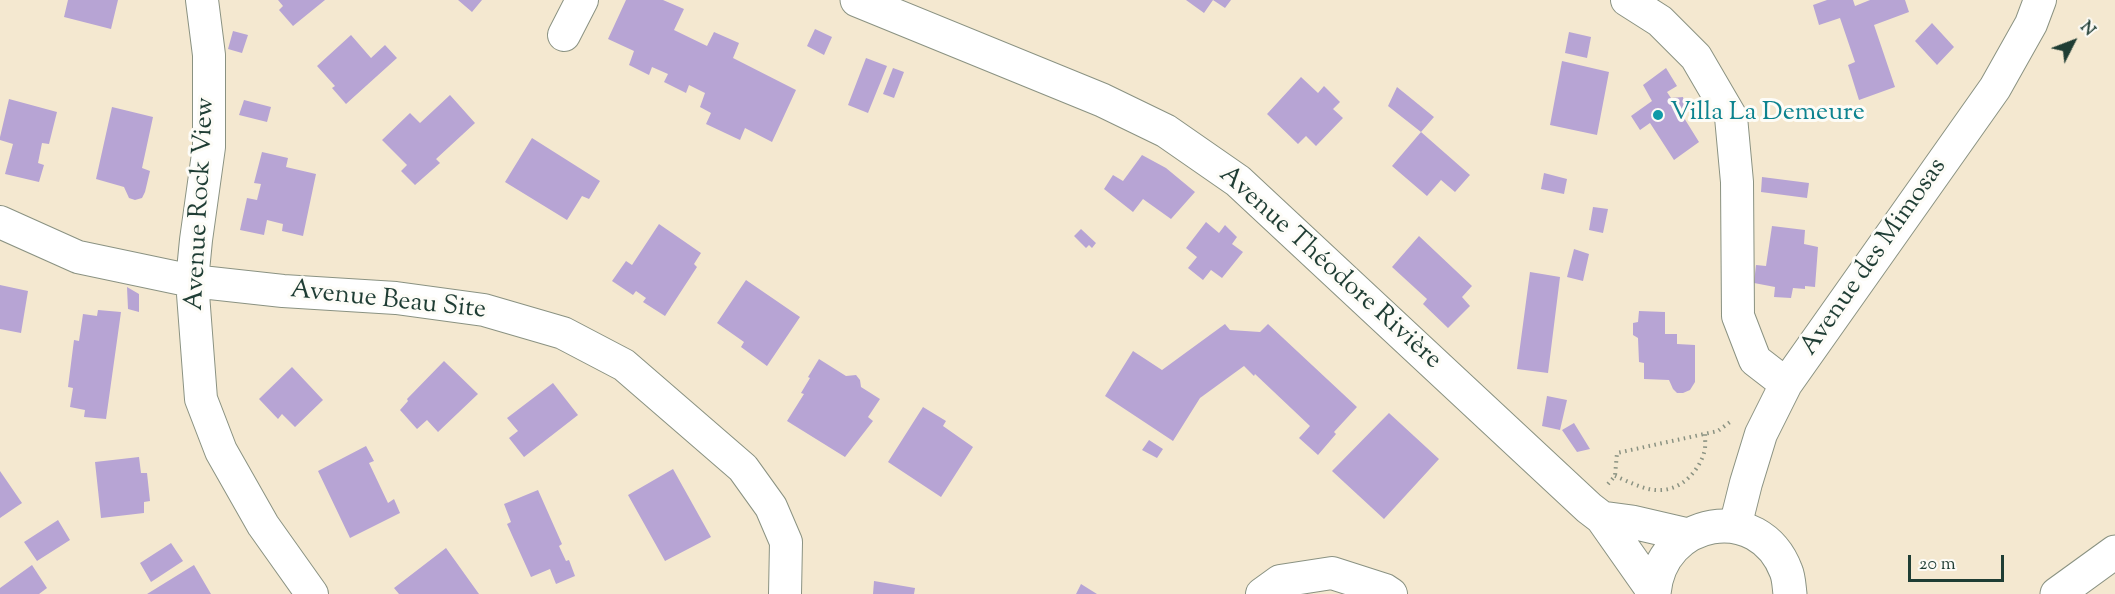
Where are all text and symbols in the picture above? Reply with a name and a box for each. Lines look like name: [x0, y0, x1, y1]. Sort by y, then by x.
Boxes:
north arrow: [2043, 12, 2103, 72]
text: N: [2074, 17, 2100, 42]
street label: Avenue Rock View: [181, 96, 223, 312]
place label: Villa La Demeure: [1670, 99, 1865, 131]
marker: Villa La Demeure: [1651, 108, 1665, 122]
street label: Avenue des Mimosas: [1795, 153, 1955, 363]
street label: Avenue Théodore Rivière: [1211, 161, 1447, 377]
street label: Avenue Beau Site: [289, 276, 487, 328]
scale bar: [1911, 543, 2007, 581]
text: 20 m: [1919, 552, 1956, 578]

